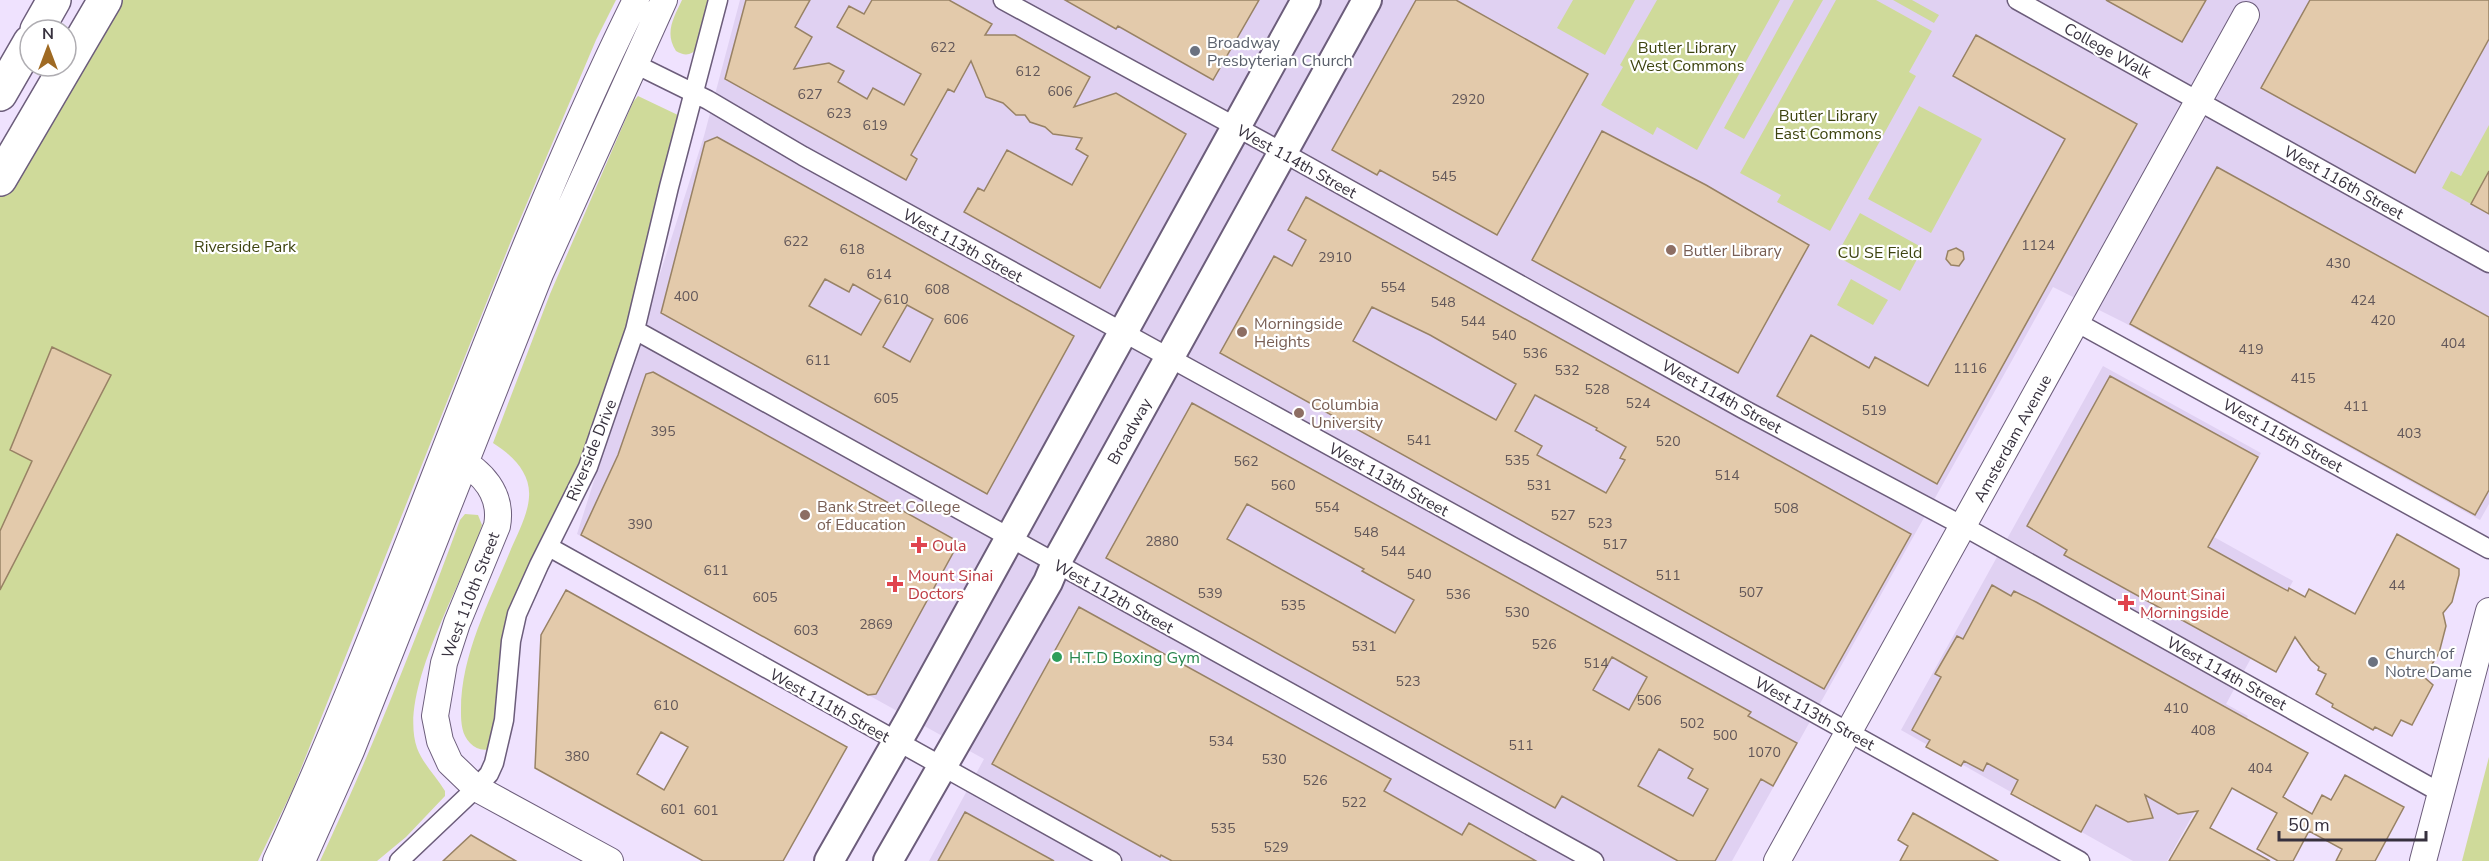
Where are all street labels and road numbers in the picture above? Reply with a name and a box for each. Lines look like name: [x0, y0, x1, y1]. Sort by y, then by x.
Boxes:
street label: College Walk: [2060, 18, 2156, 84]
street label: West 114th Street: [1233, 120, 1361, 204]
street label: West 116th Street: [2280, 141, 2408, 225]
street label: West 113th Street: [899, 204, 1027, 288]
street label: West 114th Street: [1658, 355, 1786, 439]
street label: Amsterdam Avenue: [1969, 371, 2057, 506]
street label: Broadway: [1103, 394, 1158, 469]
street label: West 115th Street: [2219, 394, 2347, 478]
street label: Riverside Drive: [561, 396, 622, 505]
street label: West 113th Street: [1325, 438, 1453, 522]
street label: West 110th Street: [437, 529, 505, 662]
street label: West 112th Street: [1050, 555, 1178, 639]
street label: West 114th Street: [2163, 632, 2291, 716]
street label: West 111th Street: [766, 664, 894, 748]
street label: West 113th Street: [1751, 672, 1879, 756]

